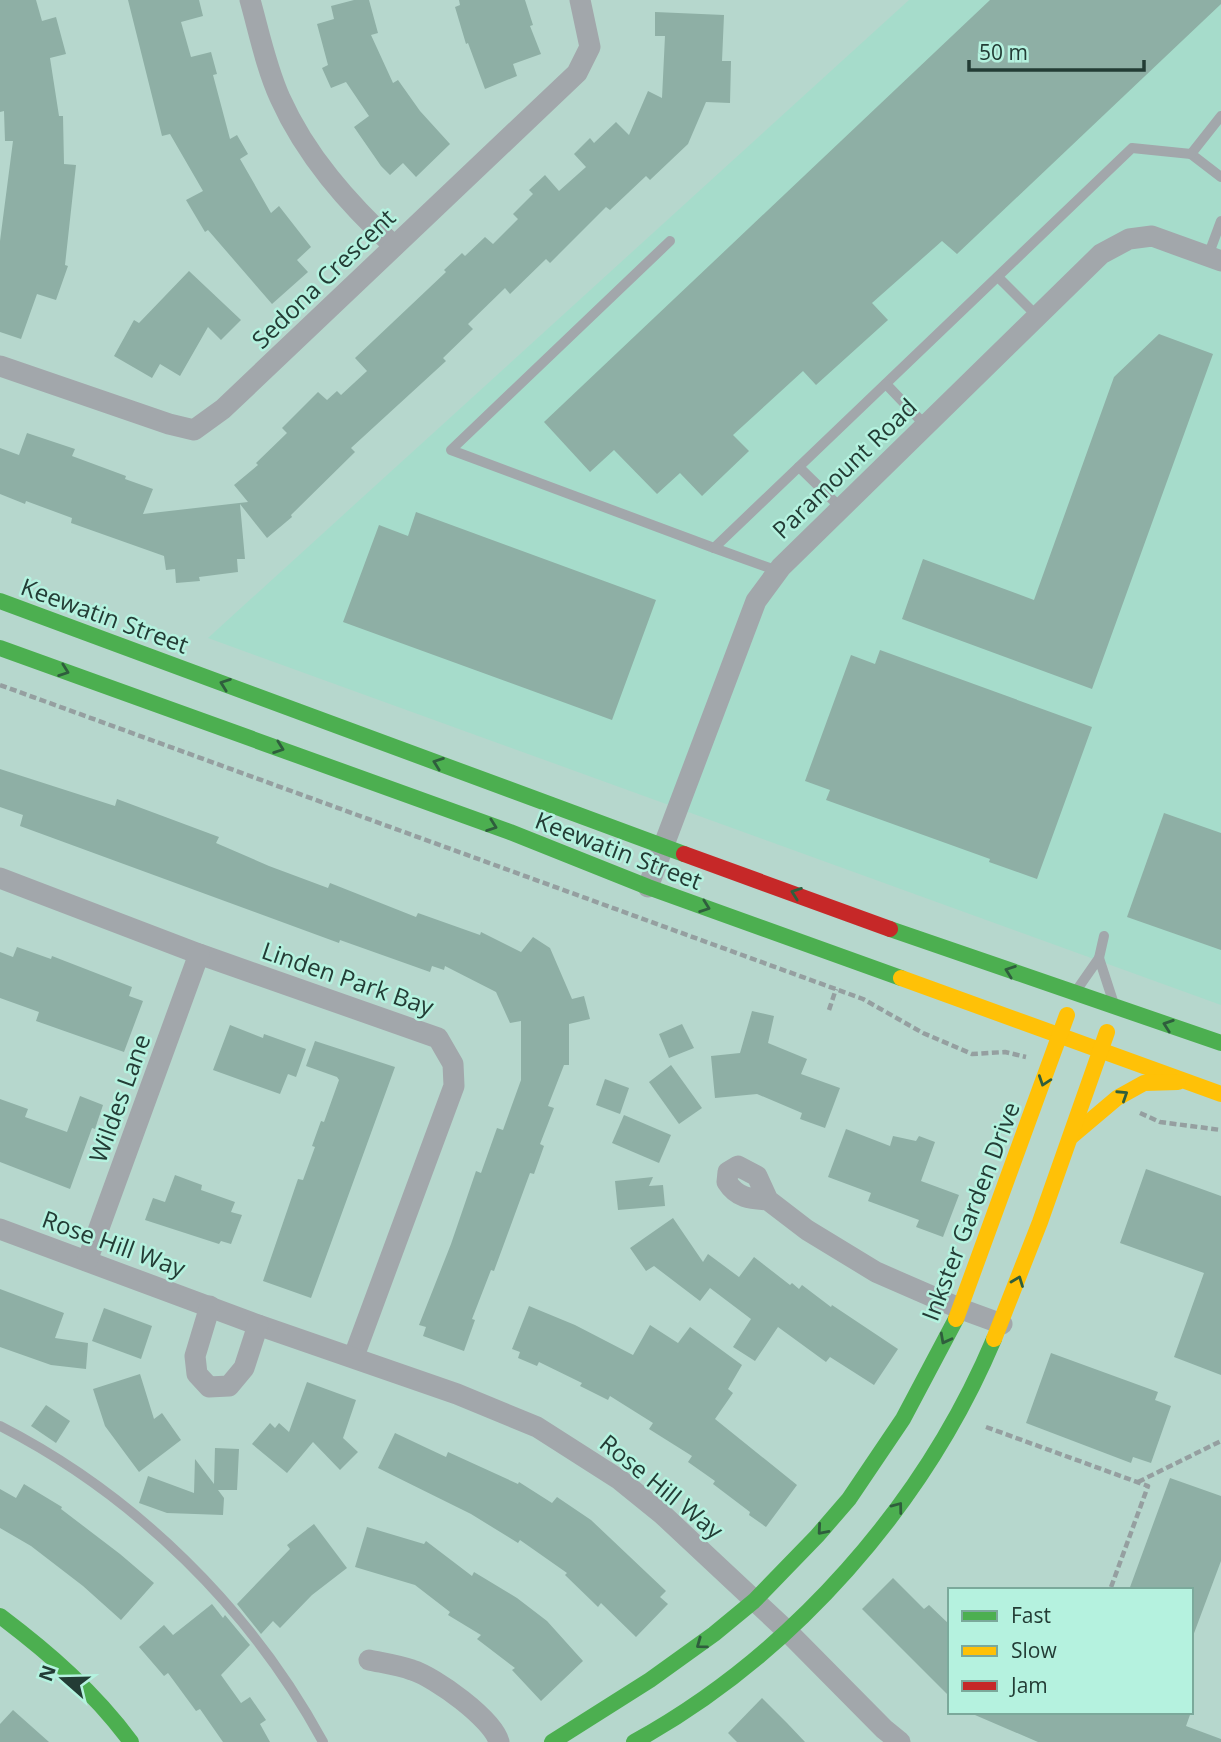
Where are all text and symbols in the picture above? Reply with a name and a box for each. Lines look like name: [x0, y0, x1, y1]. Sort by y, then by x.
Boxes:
scale bar: [969, 28, 1144, 72]
text: 50 m: [979, 38, 1028, 66]
street label: Sedona Crescent: [244, 201, 402, 355]
street label: Paramount Road: [765, 390, 923, 546]
street label: Keewatin Street: [17, 569, 193, 661]
one-way arrow: [58, 663, 70, 677]
one-way arrow: [219, 678, 231, 692]
one-way arrow: [272, 740, 284, 754]
one-way arrow: [433, 757, 445, 771]
street label: Keewatin Street: [531, 803, 707, 897]
one-way arrow: [486, 817, 498, 831]
one-way arrow: [790, 888, 802, 902]
one-way arrow: [698, 899, 710, 913]
street label: Linden Park Bay: [258, 933, 439, 1023]
one-way arrow: [1004, 965, 1016, 979]
one-way arrow: [1162, 1019, 1174, 1033]
street label: Wildes Lane: [81, 1029, 157, 1167]
one-way arrow: [1038, 1075, 1052, 1087]
one-way arrow: [1115, 1091, 1128, 1104]
street label: Inkster Garden Drive: [913, 1097, 1027, 1325]
street label: Rose Hill Way: [38, 1202, 191, 1284]
one-way arrow: [1010, 1276, 1024, 1288]
one-way arrow: [940, 1332, 953, 1345]
street label: Rose Hill Way: [593, 1426, 731, 1547]
one-way arrow: [890, 1502, 902, 1515]
one-way arrow: [818, 1522, 830, 1535]
legend: [948, 1588, 1193, 1714]
text: Fast: [1011, 1601, 1051, 1629]
one-way arrow: [696, 1636, 709, 1648]
text: Slow: [1011, 1636, 1057, 1664]
north arrow: [28, 1644, 98, 1714]
text: N: [32, 1661, 62, 1685]
text: Jam: [1009, 1671, 1048, 1699]

